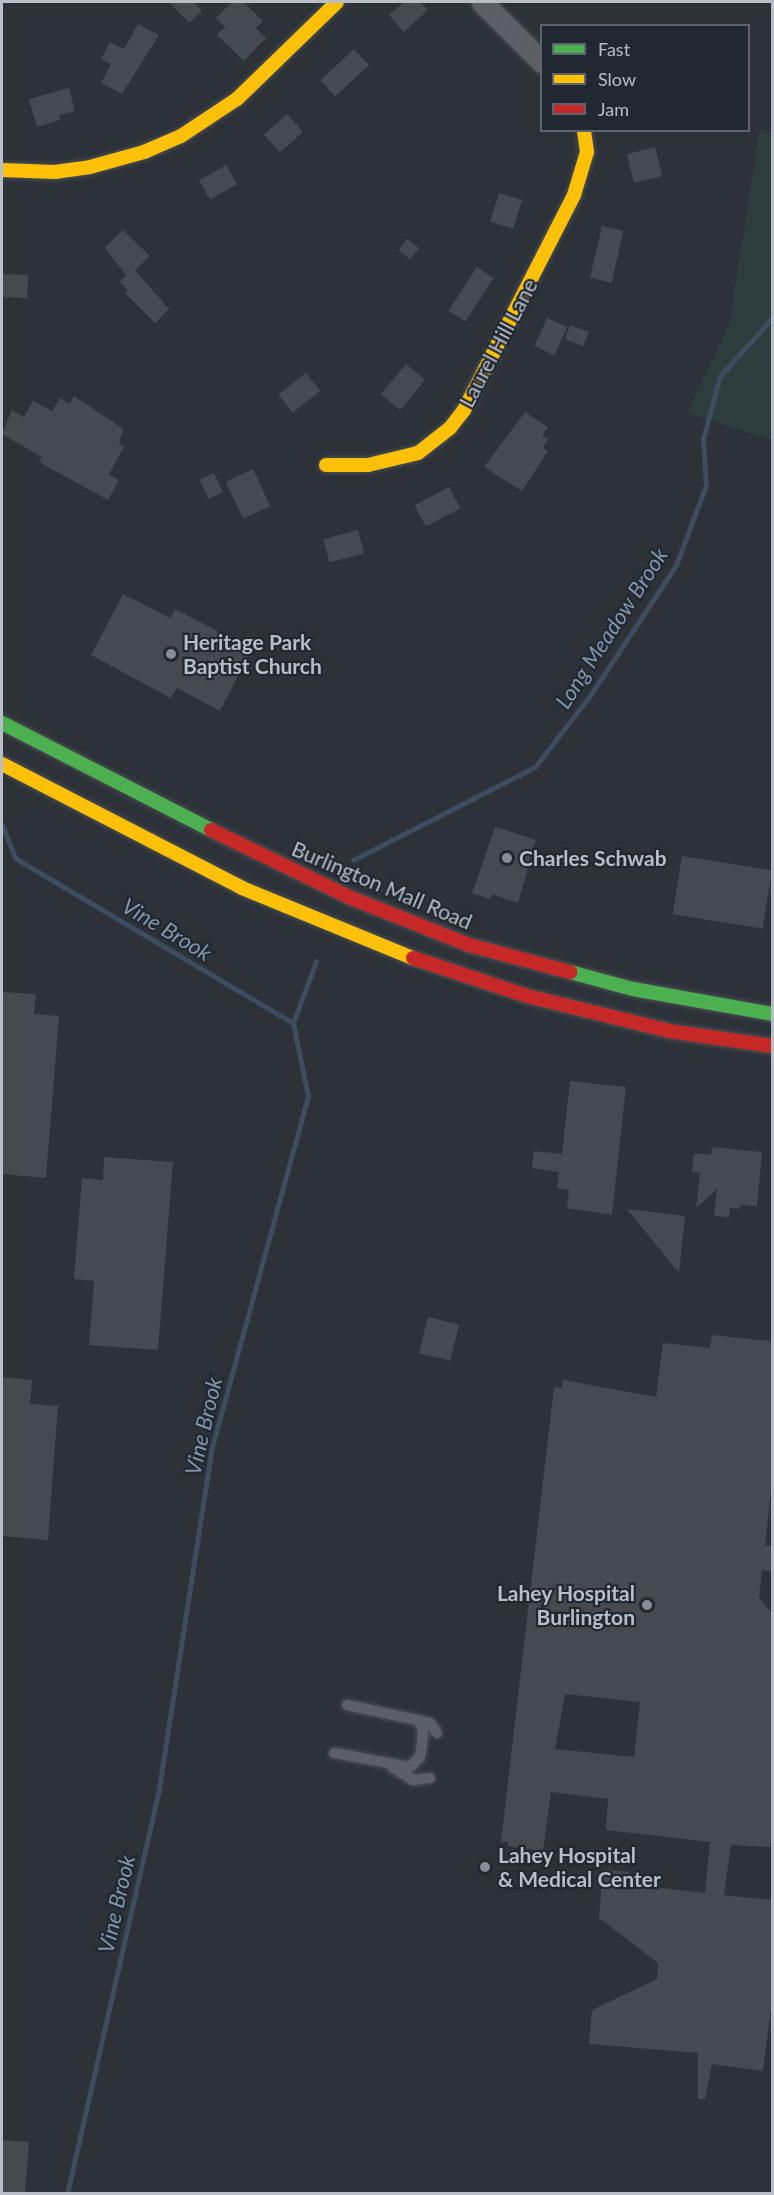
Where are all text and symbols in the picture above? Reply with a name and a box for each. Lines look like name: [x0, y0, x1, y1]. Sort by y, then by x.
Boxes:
legend: [540, 24, 750, 132]
text: Fast: [598, 38, 630, 60]
text: Slow: [598, 68, 636, 90]
text: Jam: [598, 98, 629, 120]
street label: Laurel Hill Lane: [454, 274, 542, 412]
water label: Long Meadow Brook: [549, 543, 673, 713]
place label: Heritage Park Baptist Church: [183, 629, 322, 679]
marker: Heritage Park Baptist Church: [164, 647, 178, 661]
street label: Burlington Mall Road: [288, 836, 476, 934]
place label: Charles Schwab: [519, 845, 667, 871]
marker: Charles Schwab: [500, 851, 514, 865]
water label: Vine Brook: [117, 892, 217, 966]
water label: Vine Brook: [179, 1374, 227, 1478]
place label: Lahey Hospital Burlington: [496, 1580, 635, 1630]
marker: Lahey Hospital Burlington: [640, 1598, 654, 1612]
place label: Lahey Hospital & Medical Center: [498, 1842, 661, 1892]
water label: Vine Brook: [92, 1852, 140, 1956]
marker: Lahey Hospital & Medical Center: [476, 1858, 494, 1876]

